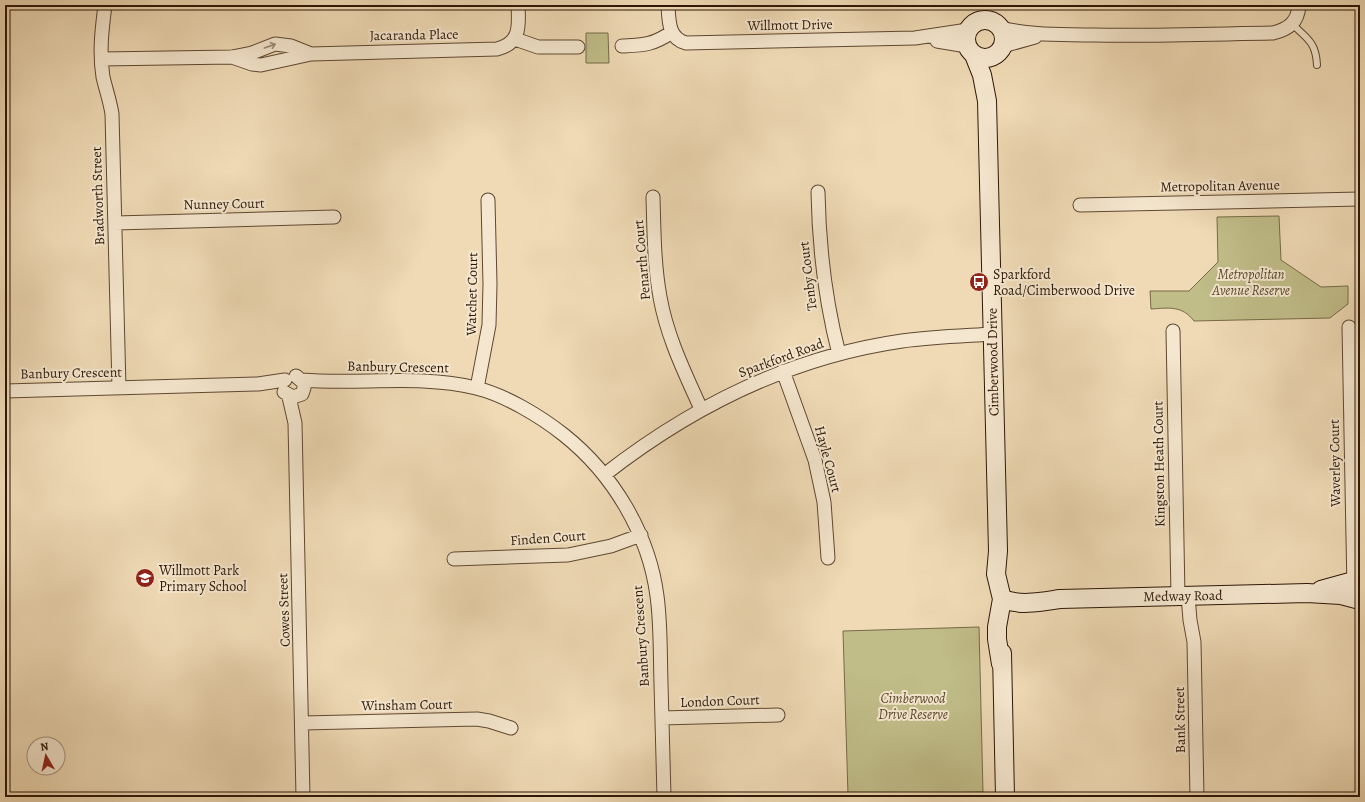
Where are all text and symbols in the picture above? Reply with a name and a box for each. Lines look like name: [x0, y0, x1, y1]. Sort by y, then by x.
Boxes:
street label: Willmott Drive: [746, 15, 833, 35]
street label: Jacaranda Place: [369, 25, 459, 45]
one-way arrow: [263, 42, 275, 50]
street label: Bradworth Street: [87, 146, 109, 246]
street label: Metropolitan Avenue: [1160, 175, 1280, 197]
street label: Nunney Court: [183, 194, 265, 214]
street label: Penarth Court: [629, 219, 655, 301]
street label: Tenby Court: [794, 240, 822, 312]
street label: Watchet Court: [462, 252, 482, 337]
place label: Sparkford Road/Cimberwood Drive: [993, 265, 1135, 300]
park label: Metropolitan Avenue Reserve: [1211, 265, 1290, 300]
bus stop icon: Sparkford Road/Cimberwood Drive: [968, 271, 990, 293]
street label: Cimberwood Drive: [983, 308, 1003, 416]
street label: Sparkford Road: [736, 334, 827, 382]
street label: Banbury Crescent: [347, 357, 449, 377]
street label: Banbury Crescent: [20, 363, 122, 383]
street label: Kingston Heath Court: [1148, 400, 1170, 527]
street label: Waverley Court: [1325, 419, 1345, 508]
street label: Hayle Court: [810, 424, 846, 495]
street label: Finden Court: [510, 526, 587, 550]
place label: Willmott Park Primary School: [158, 561, 247, 596]
school or university icon: Willmott Park Primary School: [134, 567, 156, 589]
street label: Cowes Street: [273, 572, 295, 647]
street label: Banbury Crescent: [628, 584, 654, 687]
street label: Medway Road: [1143, 586, 1223, 606]
street label: Bank Street: [1170, 686, 1190, 754]
park label: Cimberwood Drive Reserve: [878, 689, 948, 724]
street label: London Court: [680, 690, 761, 712]
street label: Winsham Court: [360, 695, 453, 715]
north arrow: [26, 736, 66, 776]
text: N: [39, 739, 50, 755]

